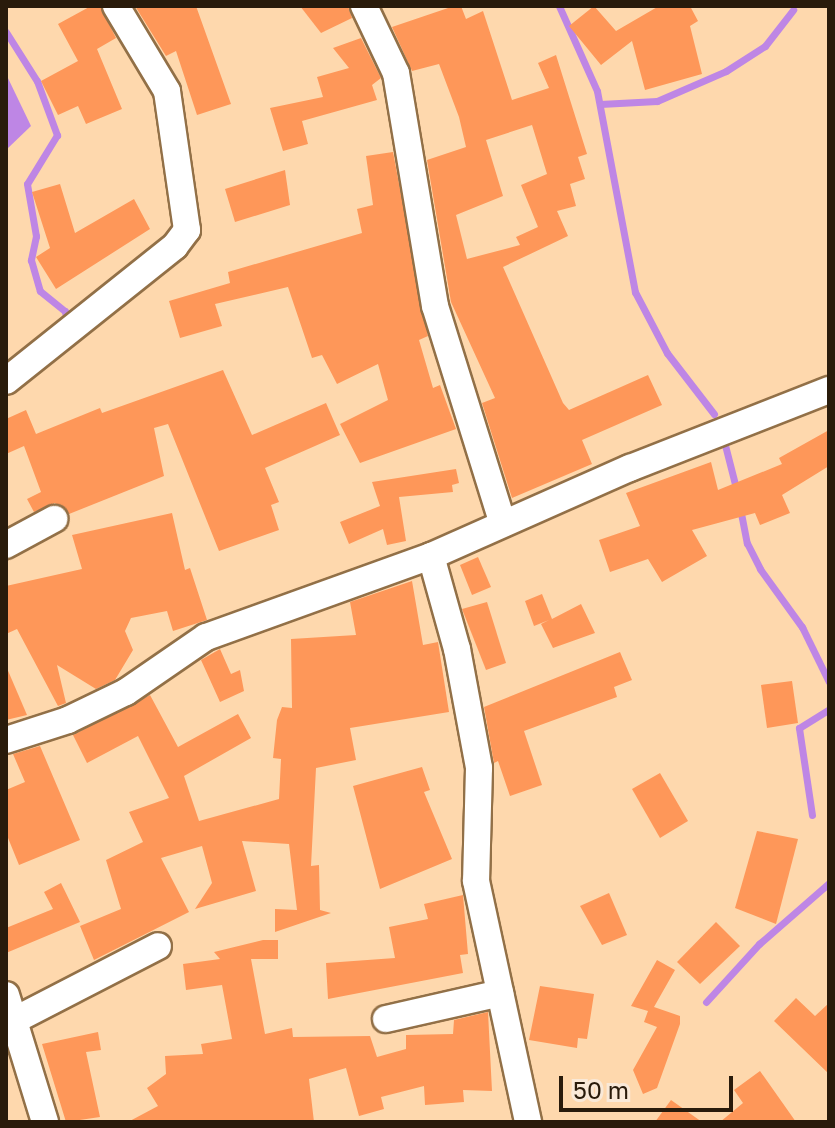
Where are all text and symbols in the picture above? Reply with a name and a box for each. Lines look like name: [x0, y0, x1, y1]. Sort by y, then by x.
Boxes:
scale bar: [563, 1060, 737, 1110]
text: 50 m: [573, 1075, 629, 1104]

